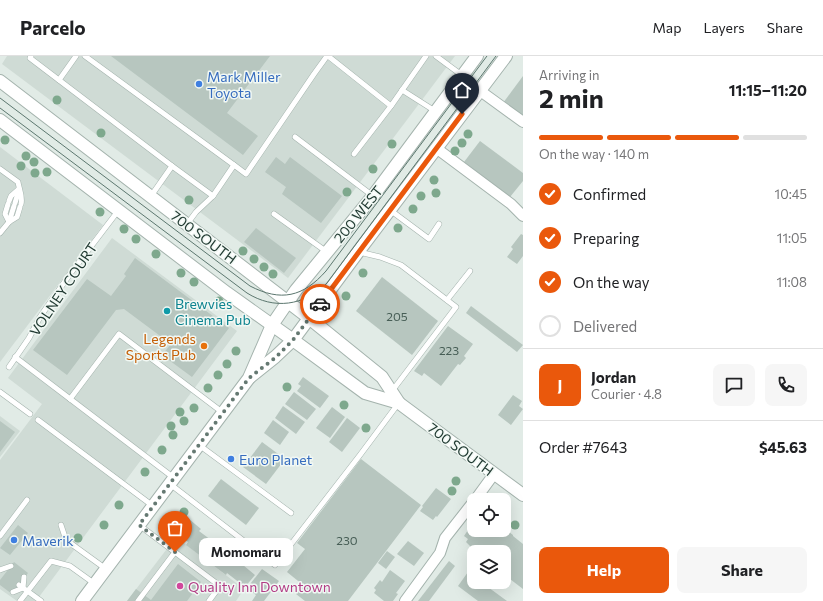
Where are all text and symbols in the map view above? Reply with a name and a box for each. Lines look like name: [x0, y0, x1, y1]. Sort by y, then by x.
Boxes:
text: Parcelo: [20, 16, 86, 39]
text: Map: [653, 19, 681, 36]
text: Layers: [703, 19, 745, 36]
text: Share: [767, 19, 803, 36]
text: Arriving in: [539, 67, 599, 83]
place label: Mark Miller Toyota: [207, 68, 281, 101]
pin: [445, 73, 479, 114]
marker: Mark Miller Toyota: [194, 79, 204, 89]
icon: home: [451, 79, 473, 101]
text: 11:15–11:20: [729, 81, 807, 99]
text: 2 min: [539, 82, 604, 113]
text: On the way · 140 m: [539, 146, 649, 162]
street label: 200 WEST: [330, 182, 386, 246]
icon: check: [539, 183, 561, 205]
text: Confirmed: [573, 185, 646, 203]
text: 10:45: [775, 186, 807, 202]
street label: 700 SOUTH: [168, 207, 240, 267]
icon: check: [539, 227, 561, 249]
text: Preparing: [573, 229, 639, 247]
text: 11:05: [777, 230, 807, 246]
street label: VOLNEY COURT: [26, 239, 100, 339]
icon: check: [539, 271, 561, 293]
text: On the way: [573, 273, 650, 291]
text: 11:08: [776, 274, 807, 290]
courier: [300, 284, 340, 324]
icon: car: [309, 293, 331, 315]
place label: Brewvies Cinema Pub: [175, 295, 251, 328]
marker: Brewvies Cinema Pub: [162, 306, 172, 316]
house number: 205: [386, 309, 408, 323]
text: Delivered: [573, 317, 637, 335]
place label: Legends Sports Pub: [126, 330, 196, 363]
marker: Legends Sports Pub: [199, 341, 209, 351]
house number: 223: [439, 343, 459, 357]
button: chat: [713, 364, 755, 406]
button: phone: [765, 364, 807, 406]
text: Jordan: [591, 368, 636, 386]
text: J: [558, 376, 562, 394]
text: Courier · 4.8: [591, 386, 662, 402]
street label: 700 SOUTH: [425, 419, 497, 479]
text: Order #7643: [539, 438, 627, 456]
text: $45.63: [759, 438, 807, 456]
place label: Euro Planet: [239, 451, 312, 468]
marker: Euro Planet: [226, 454, 236, 464]
map controls: [467, 493, 511, 589]
button: locate: [467, 493, 511, 537]
pin: [158, 511, 192, 552]
icon: bag: [164, 517, 186, 539]
place label: Maverik: [22, 532, 74, 549]
house number: 230: [336, 533, 358, 547]
marker: Maverik: [9, 535, 19, 545]
callout: Momomaru: [199, 538, 293, 566]
text: Momomaru: [211, 544, 281, 560]
button: layers: [467, 545, 511, 589]
button: Help: [539, 547, 669, 593]
button: Share: [677, 547, 807, 593]
place label: Quality Inn Downtown: [188, 578, 331, 595]
marker: Quality Inn Downtown: [175, 581, 185, 591]

